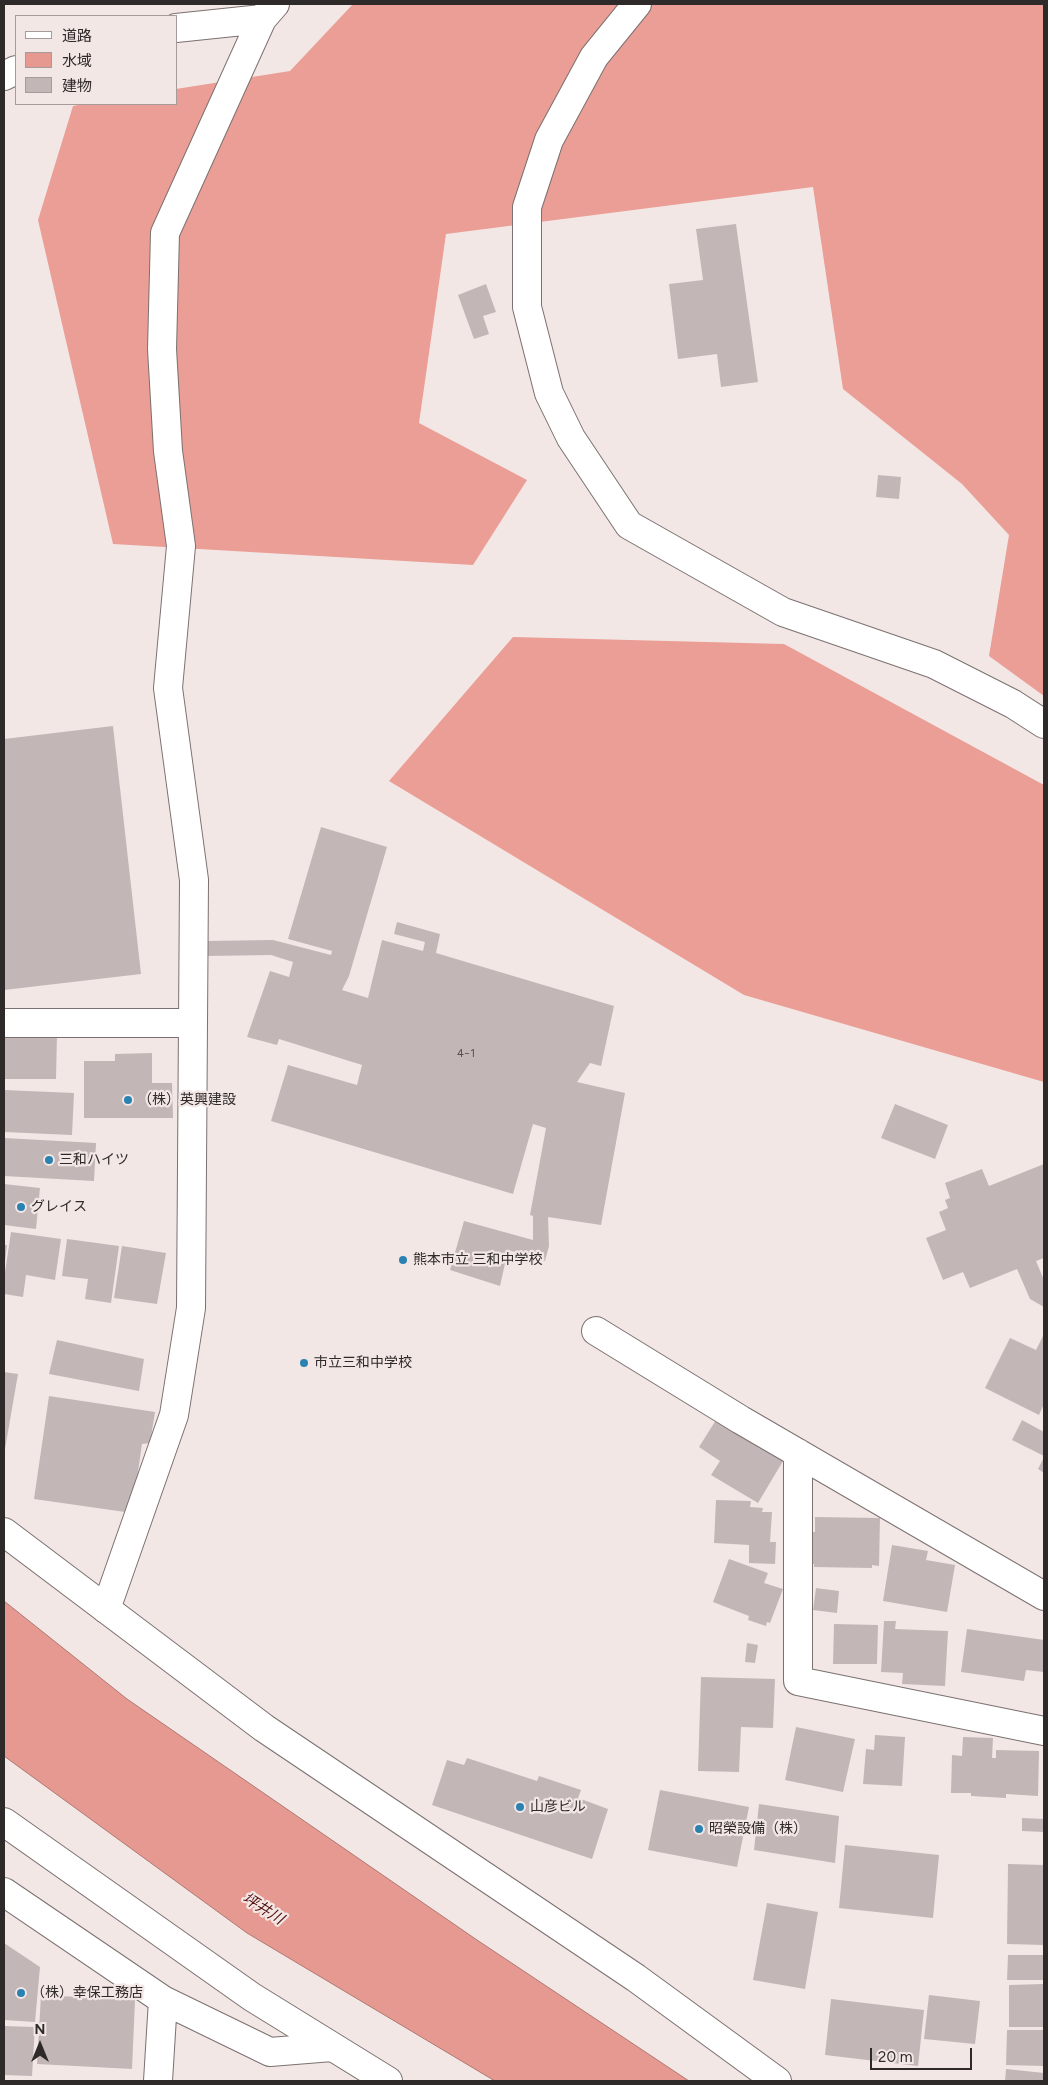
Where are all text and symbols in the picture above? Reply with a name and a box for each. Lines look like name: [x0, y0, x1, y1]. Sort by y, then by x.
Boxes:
legend: [15, 15, 178, 105]
text: 道路: [62, 27, 92, 45]
text: 水域: [62, 52, 92, 70]
text: 建物: [62, 77, 92, 95]
house number: 4−1: [457, 1047, 475, 1061]
place label: （株）英興建設: [138, 1092, 236, 1108]
marker: （株）英興建設: [122, 1094, 134, 1106]
place label: 三和ハイツ: [59, 1152, 129, 1168]
marker: 三和ハイツ: [43, 1154, 55, 1166]
place label: グレイス: [31, 1199, 87, 1215]
marker: グレイス: [15, 1201, 27, 1213]
place label: 熊本市立 三和中学校: [413, 1252, 542, 1268]
marker: 熊本市立 三和中学校: [397, 1254, 409, 1266]
place label: 市立三和中学校: [314, 1355, 412, 1371]
marker: 市立三和中学校: [298, 1357, 310, 1369]
place label: 山彦ビル: [530, 1799, 586, 1815]
marker: 山彦ビル: [514, 1801, 526, 1813]
place label: 昭榮設備（株）: [709, 1821, 807, 1837]
marker: 昭榮設備（株）: [693, 1823, 705, 1835]
water label: 坪井川: [239, 1889, 287, 1929]
place label: （株）幸保工務店: [31, 1985, 143, 2001]
marker: （株）幸保工務店: [15, 1987, 27, 1999]
north arrow: [15, 2020, 65, 2070]
text: N: [35, 2021, 45, 2038]
scale bar: [873, 2038, 976, 2070]
text: 20 m: [878, 2048, 912, 2066]

